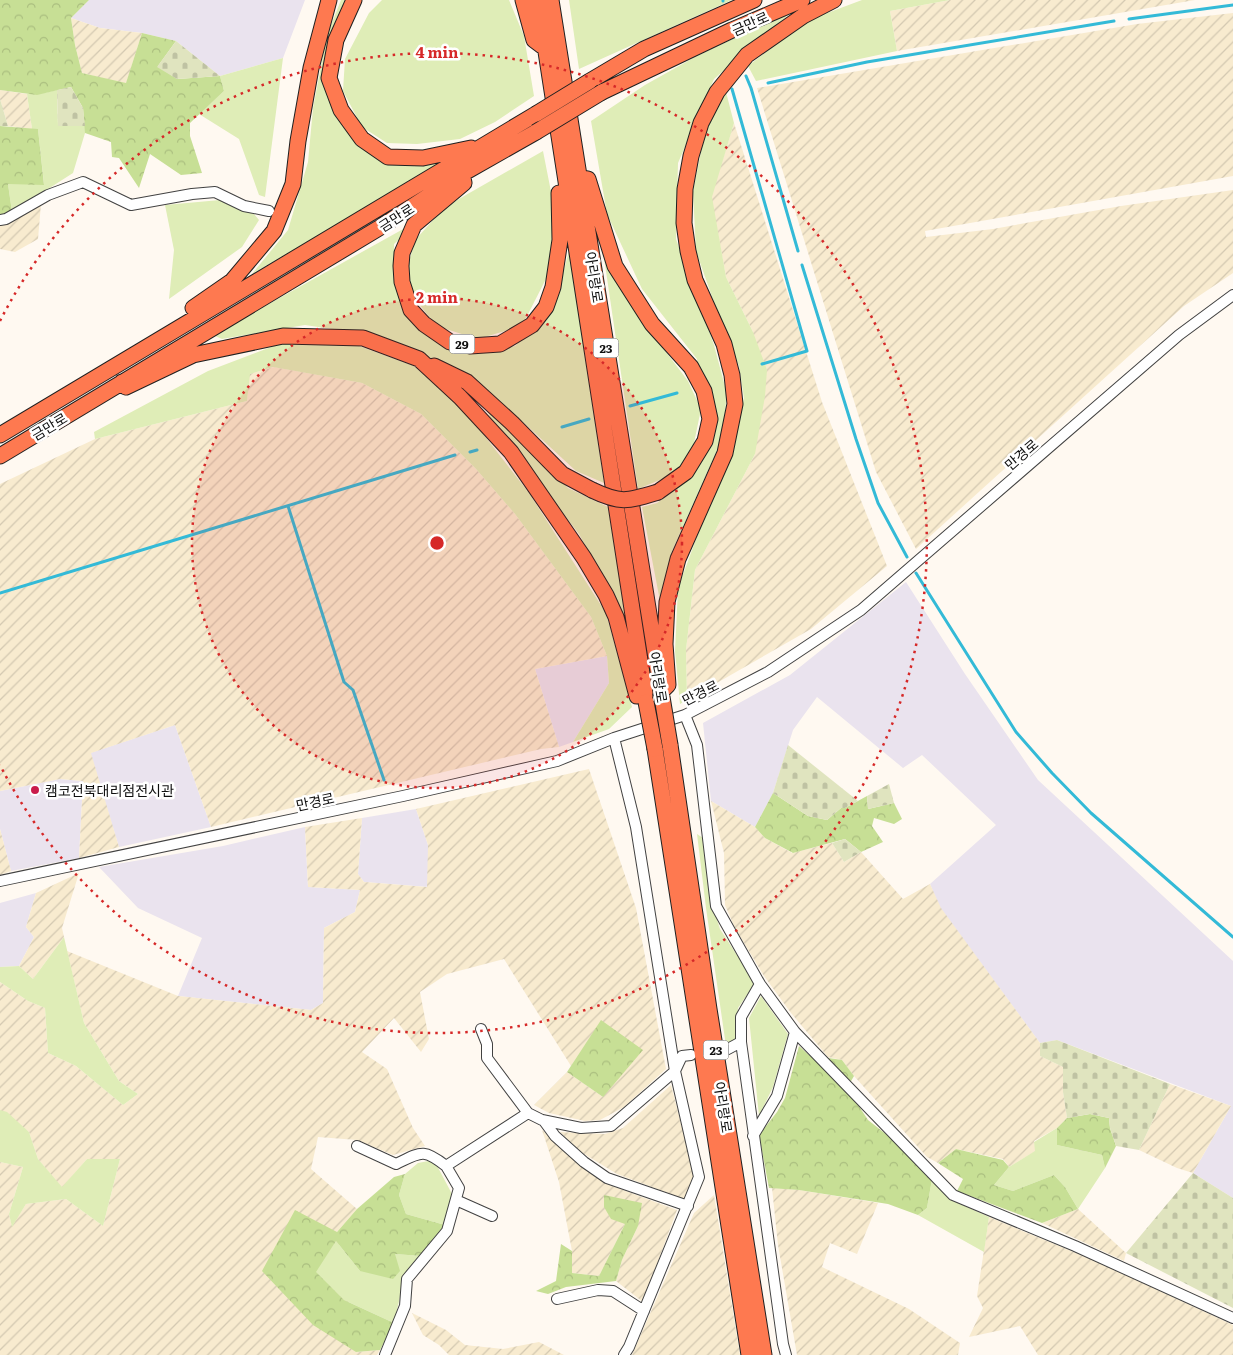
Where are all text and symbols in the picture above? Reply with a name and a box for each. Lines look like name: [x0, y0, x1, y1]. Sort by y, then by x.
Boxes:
street label: 금만로: [728, 6, 772, 40]
text: 4 min: [416, 40, 459, 63]
street label: 금만로: [374, 198, 418, 236]
street label: 아리랑로: [581, 250, 609, 304]
text: 2 min: [416, 285, 459, 308]
road number: 29: [450, 334, 474, 354]
road number: 23: [594, 338, 618, 358]
street label: 금만로: [27, 407, 71, 445]
street label: 만경로: [1000, 434, 1042, 474]
centre of rings: [428, 534, 446, 552]
street label: 아리랑로: [645, 650, 673, 704]
street label: 만경로: [678, 674, 722, 710]
place label: 캠코전북대리점전시관: [45, 780, 174, 800]
marker: 캠코전북대리점전시관: [29, 784, 41, 796]
street label: 만경로: [294, 787, 336, 815]
road number: 23: [704, 1040, 728, 1060]
street label: 아리랑로: [710, 1080, 738, 1134]

